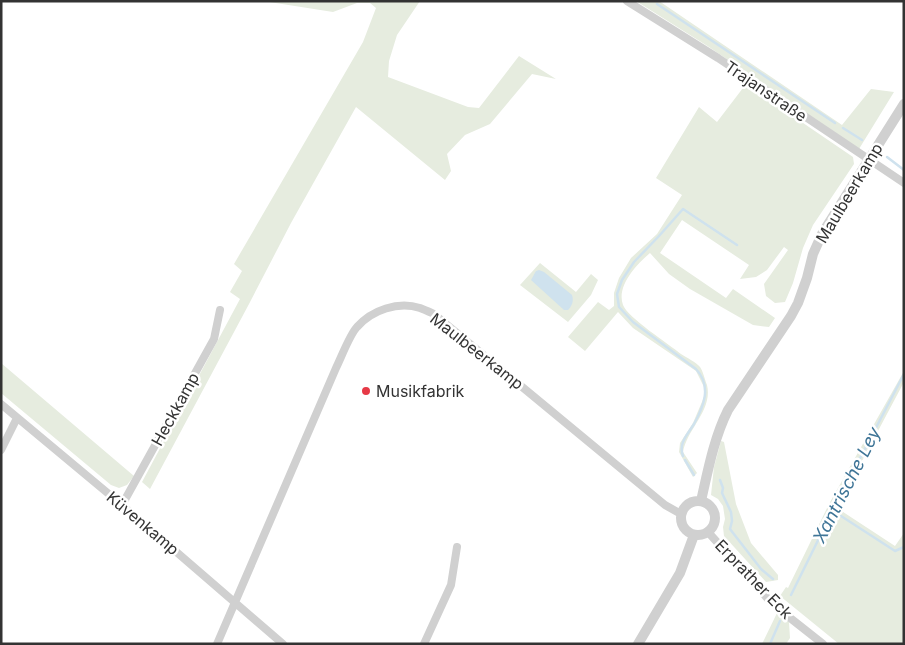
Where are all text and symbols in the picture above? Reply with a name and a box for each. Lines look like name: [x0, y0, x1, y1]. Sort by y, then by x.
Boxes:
street label: Trajanstraße: [721, 56, 811, 126]
street label: Maulbeerkamp: [811, 139, 887, 247]
street label: Maulbeerkamp: [426, 308, 528, 394]
street label: Heckkamp: [147, 369, 203, 449]
place label: Musikfabrik: [376, 381, 465, 401]
marker: Musikfabrik: [360, 385, 372, 397]
water label: Xantrische Ley: [808, 423, 885, 547]
street label: Küvenkamp: [103, 487, 183, 559]
street label: Erprather Eck: [711, 535, 797, 623]

